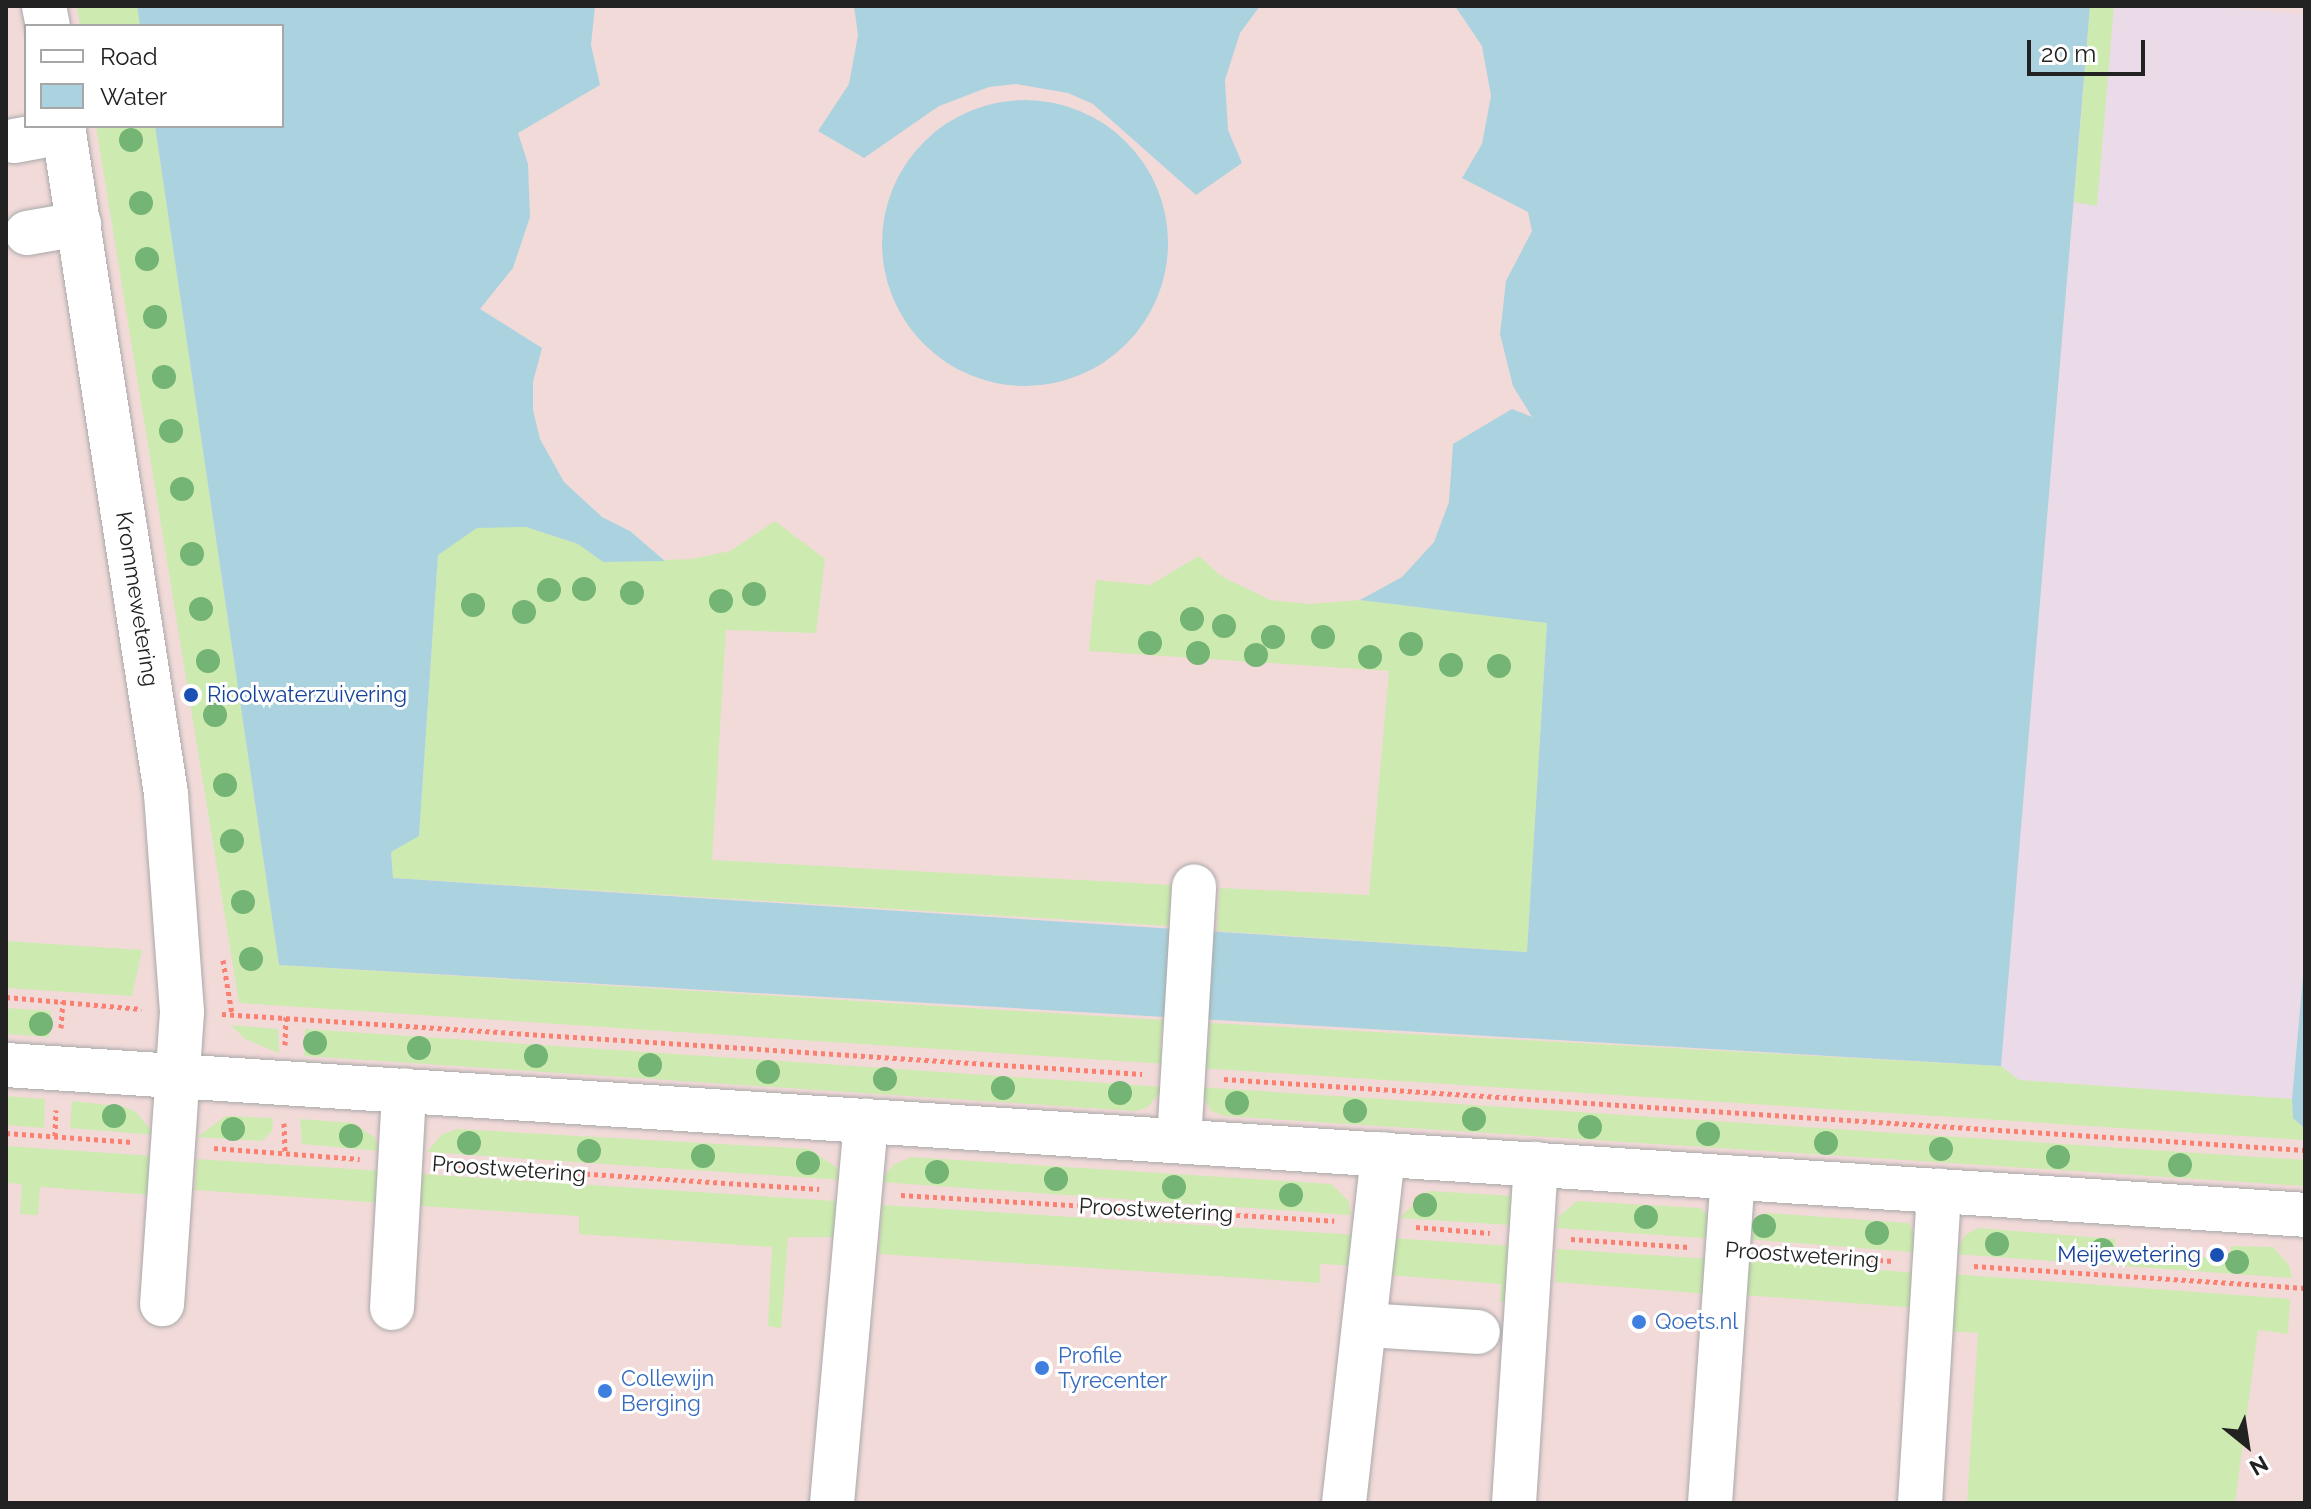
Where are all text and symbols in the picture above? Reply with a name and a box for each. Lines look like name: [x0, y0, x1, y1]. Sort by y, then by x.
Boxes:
legend: [24, 24, 284, 128]
scale bar: [2031, 24, 2149, 74]
text: 20 m: [2041, 39, 2096, 68]
text: Road: [100, 42, 158, 71]
text: Water: [100, 82, 167, 111]
street label: Krommewetering: [110, 510, 164, 688]
place label: Rioolwaterzuivering: [207, 682, 407, 708]
marker: Rioolwaterzuivering: [182, 686, 200, 704]
street label: Proostwetering: [431, 1150, 587, 1188]
street label: Proostwetering: [1078, 1193, 1234, 1227]
street label: Proostwetering: [1724, 1236, 1880, 1274]
place label: Meijewetering: [2057, 1242, 2201, 1268]
marker: Meijewetering: [2208, 1246, 2226, 1264]
place label: Qoets.nl: [1655, 1309, 1738, 1335]
marker: Qoets.nl: [1630, 1313, 1648, 1331]
place label: Profile Tyrecenter: [1058, 1342, 1167, 1394]
marker: Profile Tyrecenter: [1033, 1359, 1051, 1377]
place label: Collewijn Berging: [621, 1365, 714, 1416]
marker: Collewijn Berging: [596, 1382, 614, 1400]
north arrow: [2207, 1405, 2287, 1485]
text: N: [2245, 1450, 2273, 1481]

